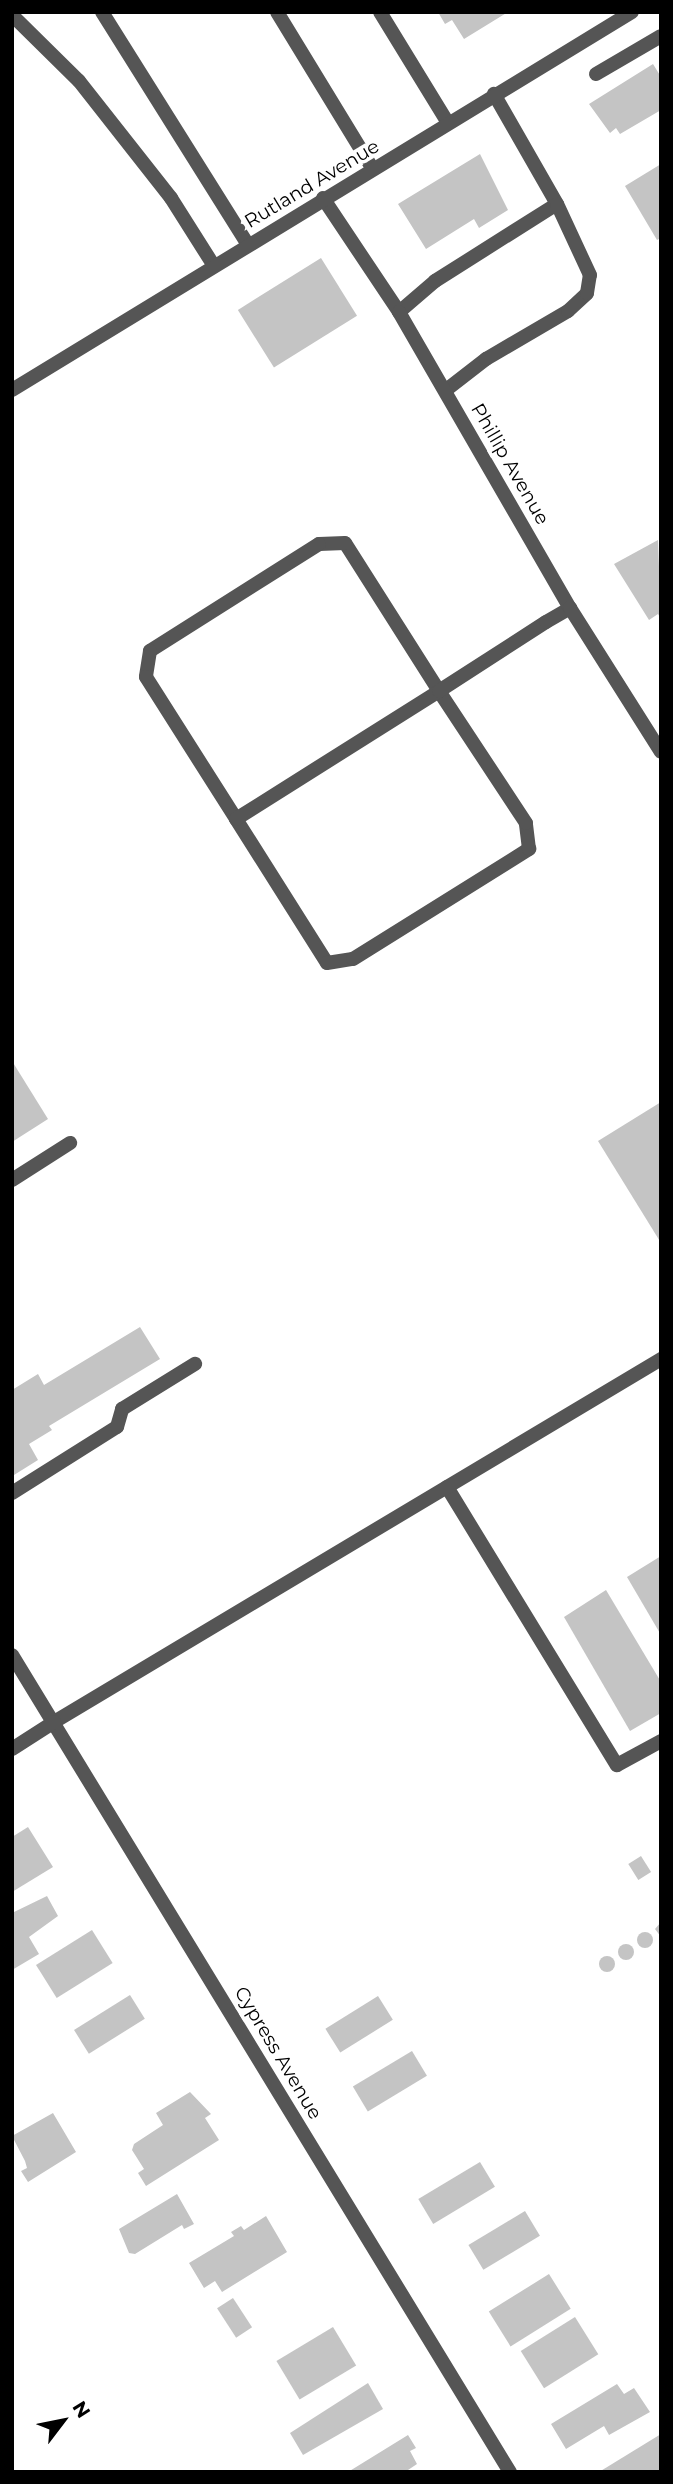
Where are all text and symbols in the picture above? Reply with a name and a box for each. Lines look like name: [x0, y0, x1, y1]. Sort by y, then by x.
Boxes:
street label: Rutland Avenue: [241, 135, 383, 233]
street label: Phillip Avenue: [466, 399, 554, 529]
street label: Cypress Avenue: [229, 1983, 327, 2123]
north arrow: [28, 2386, 98, 2456]
text: N: [67, 2397, 95, 2422]

